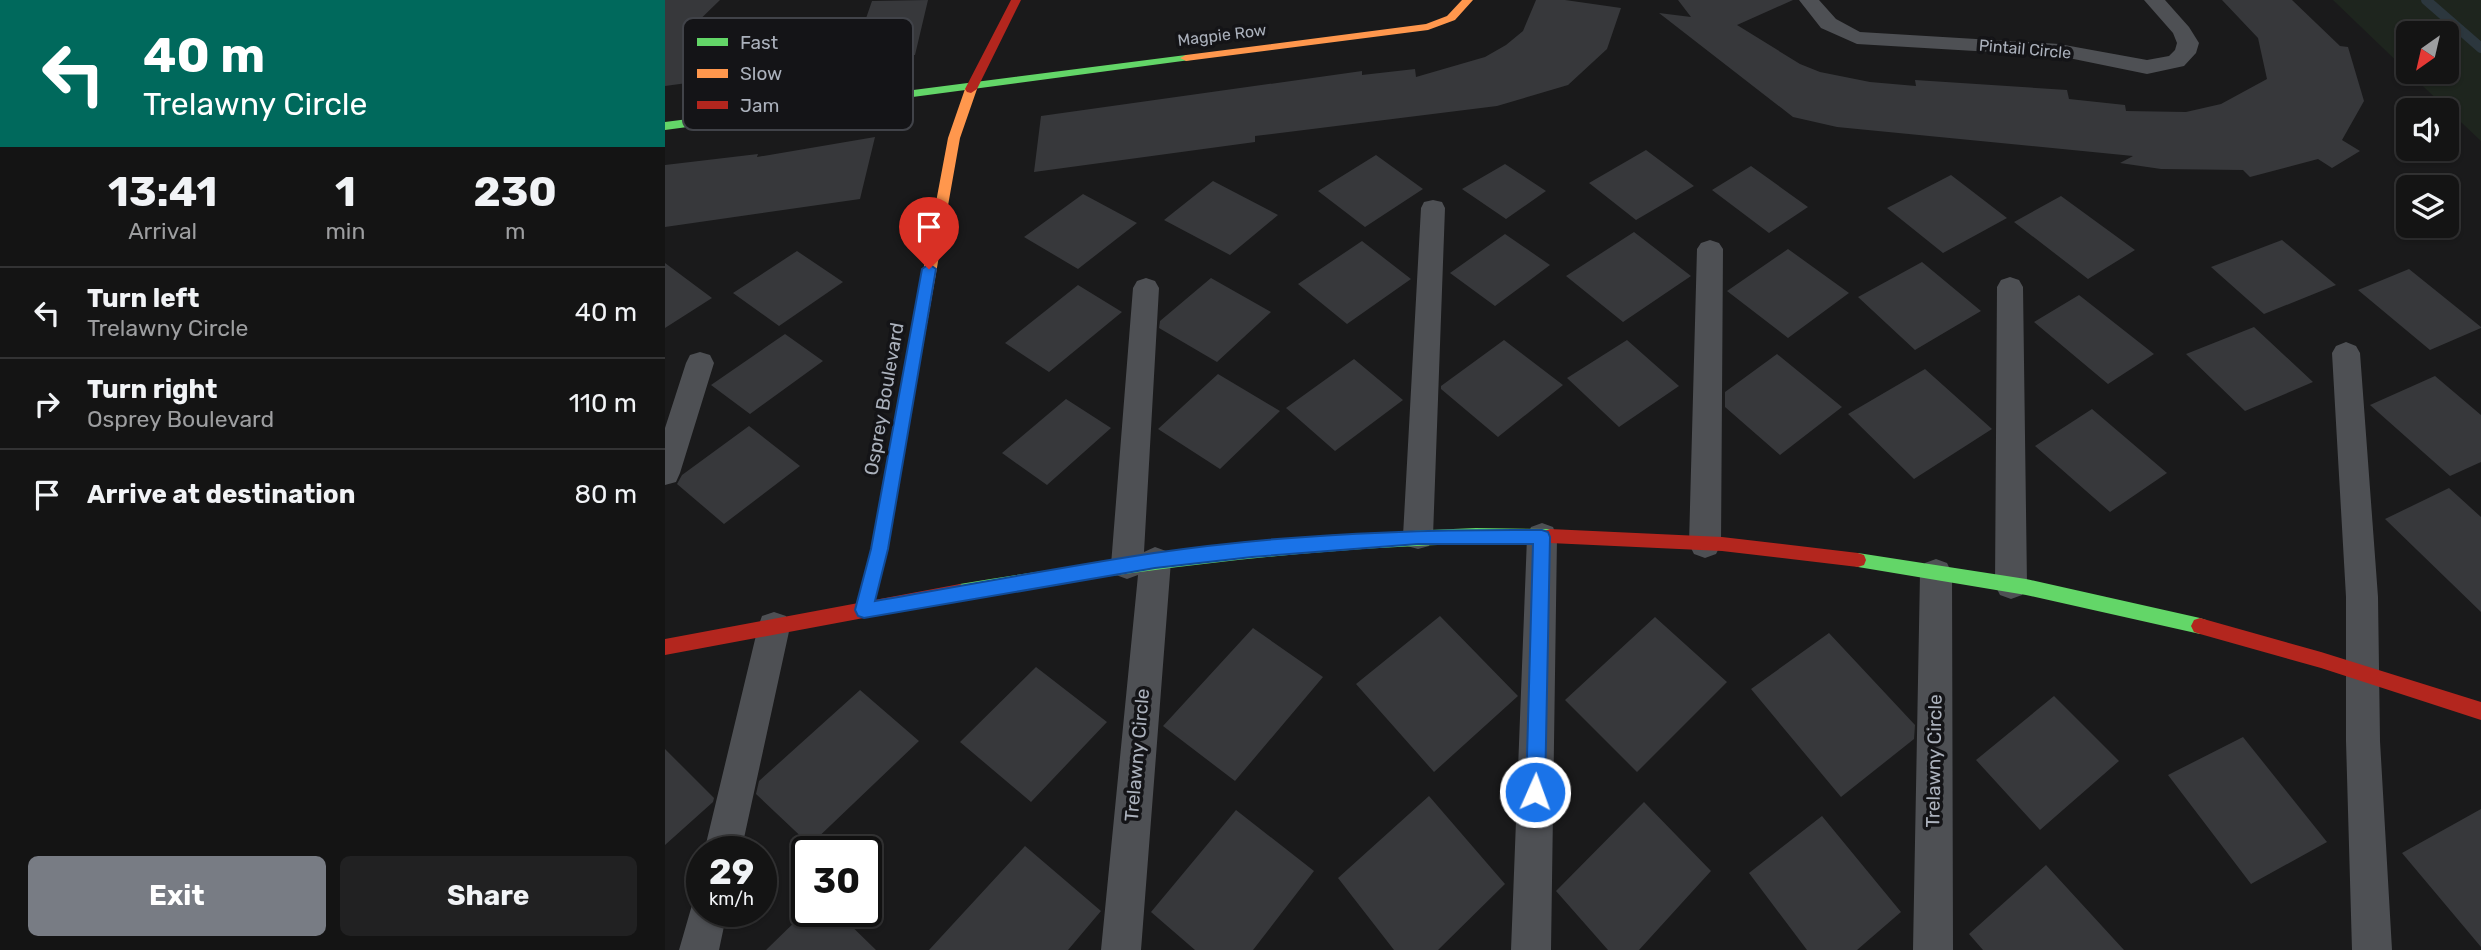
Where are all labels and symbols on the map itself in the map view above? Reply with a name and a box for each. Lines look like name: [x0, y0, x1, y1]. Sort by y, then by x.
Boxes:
legend: [683, 18, 913, 130]
street label: Magpie Row: [1176, 20, 1268, 50]
north arrow: [2396, 21, 2459, 84]
text: Fast: [740, 31, 779, 54]
street label: Pintail Circle: [1978, 35, 2072, 63]
text: Slow: [740, 62, 782, 85]
text: Jam: [740, 94, 779, 117]
pin: [899, 197, 959, 269]
street label: Osprey Boulevard: [859, 321, 909, 477]
street label: Trelawny Circle: [1120, 688, 1154, 822]
street label: Trelawny Circle: [1921, 694, 1947, 828]
position arrow: [1498, 755, 1572, 829]
speed limit sign: 30: [791, 836, 882, 927]

